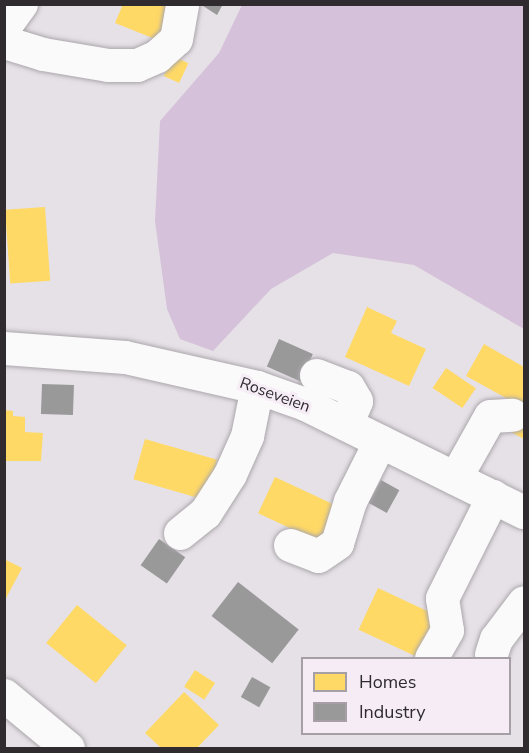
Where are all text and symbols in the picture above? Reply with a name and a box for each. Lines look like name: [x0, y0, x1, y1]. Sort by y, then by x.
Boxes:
street label: Roseveien: [237, 373, 313, 417]
legend: [301, 657, 511, 735]
text: Homes: [359, 670, 416, 694]
text: Industry: [359, 700, 426, 724]

